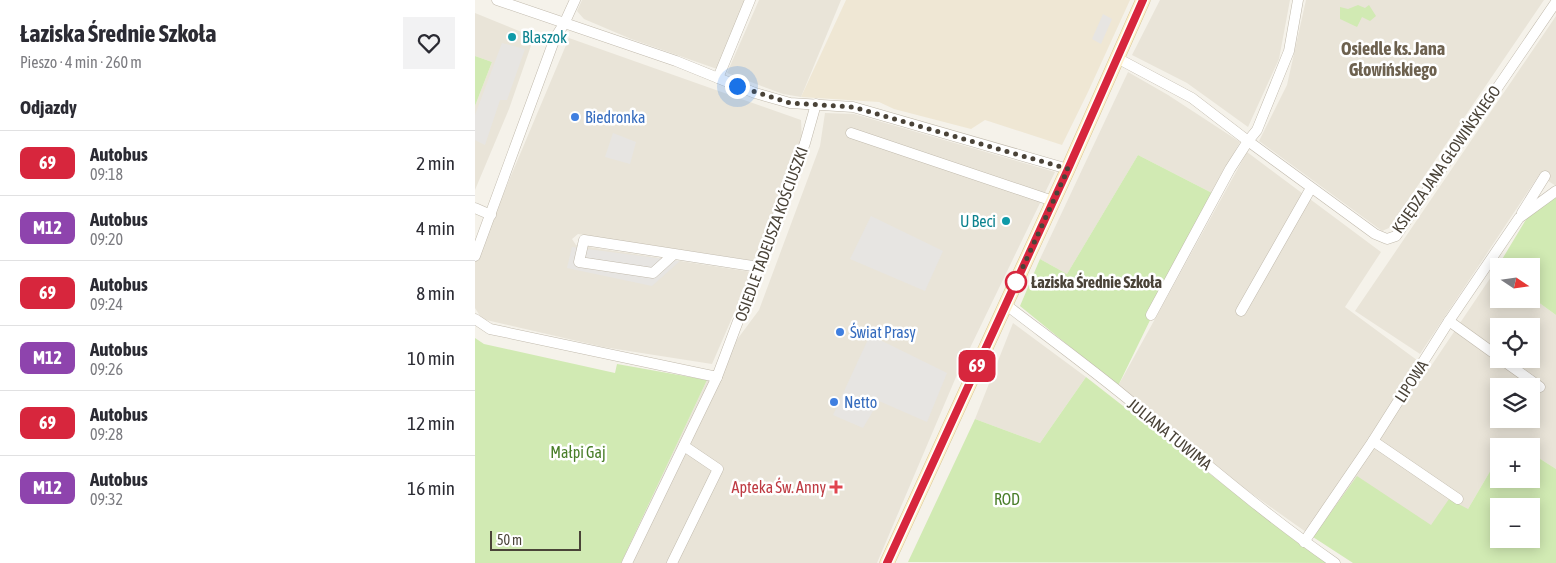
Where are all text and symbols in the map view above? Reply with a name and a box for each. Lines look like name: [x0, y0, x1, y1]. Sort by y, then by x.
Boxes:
button: heart: [403, 17, 455, 69]
text: Łaziska Średnie Szkoła: [20, 20, 216, 47]
place label: Blaszok: [522, 28, 567, 46]
marker: Blaszok: [506, 31, 518, 43]
district label: Osiedle ks. Jana Głowińskiego: [1341, 38, 1445, 80]
text: Pieszo · 4 min · 260 m: [20, 53, 142, 71]
your location: [725, 74, 750, 99]
street label: KSIĘDZA JANA GŁOWIŃSKIEGO: [1387, 81, 1505, 237]
text: Odjazdy: [20, 96, 77, 118]
place label: Biedronka: [585, 108, 646, 126]
marker: Biedronka: [569, 111, 581, 123]
text: Autobus: [90, 143, 148, 165]
street label: OSIEDLE TADEUSZA KOŚCIUSZKI: [730, 144, 811, 324]
text: 69: [39, 152, 56, 173]
text: 2 min: [416, 152, 455, 174]
text: 09:18: [90, 165, 123, 183]
text: Autobus: [90, 208, 148, 230]
place label: U Beci: [960, 212, 996, 230]
marker: U Beci: [1000, 215, 1012, 227]
text: M12: [33, 217, 62, 238]
text: 4 min: [416, 217, 455, 239]
text: 09:20: [90, 230, 123, 248]
north arrow: [1490, 258, 1540, 308]
map controls: [1490, 258, 1540, 548]
marker: Łaziska Średnie Szkoła: [1005, 271, 1027, 293]
place label: Łaziska Średnie Szkoła: [1031, 272, 1162, 291]
text: Autobus: [90, 273, 148, 295]
text: 69: [39, 282, 56, 303]
text: 8 min: [416, 282, 455, 304]
text: 09:24: [90, 295, 123, 313]
button: locate: [1490, 318, 1540, 368]
place label: Świat Prasy: [850, 322, 916, 342]
marker: Świat Prasy: [834, 326, 846, 338]
text: Autobus: [90, 338, 148, 360]
text: M12: [33, 347, 62, 368]
text: 10 min: [407, 347, 455, 369]
line badge: 69: [955, 350, 999, 382]
text: 69: [969, 355, 985, 376]
street label: LIPOWA: [1391, 357, 1431, 405]
text: 09:26: [90, 360, 123, 378]
button: layers: [1490, 378, 1540, 428]
place label: Netto: [844, 393, 877, 411]
street label: JULIANA TUWIMA: [1124, 395, 1216, 473]
marker: Netto: [828, 396, 840, 408]
text: Autobus: [90, 403, 148, 425]
text: 69: [39, 412, 56, 433]
text: 12 min: [407, 412, 455, 434]
text: 09:28: [90, 425, 123, 443]
button: +: [1490, 438, 1540, 488]
park label: Małpi Gaj: [550, 443, 606, 462]
text: Autobus: [90, 468, 148, 490]
text: M12: [33, 477, 62, 498]
text: 16 min: [407, 477, 455, 499]
place label: Apteka Św. Anny: [732, 477, 826, 497]
marker: Apteka Św. Anny: [830, 481, 842, 493]
text: 09:32: [90, 490, 123, 508]
park label: ROD: [994, 490, 1020, 508]
button: −: [1490, 498, 1540, 548]
scale bar: [490, 528, 581, 551]
text: 50 m: [497, 532, 522, 548]

